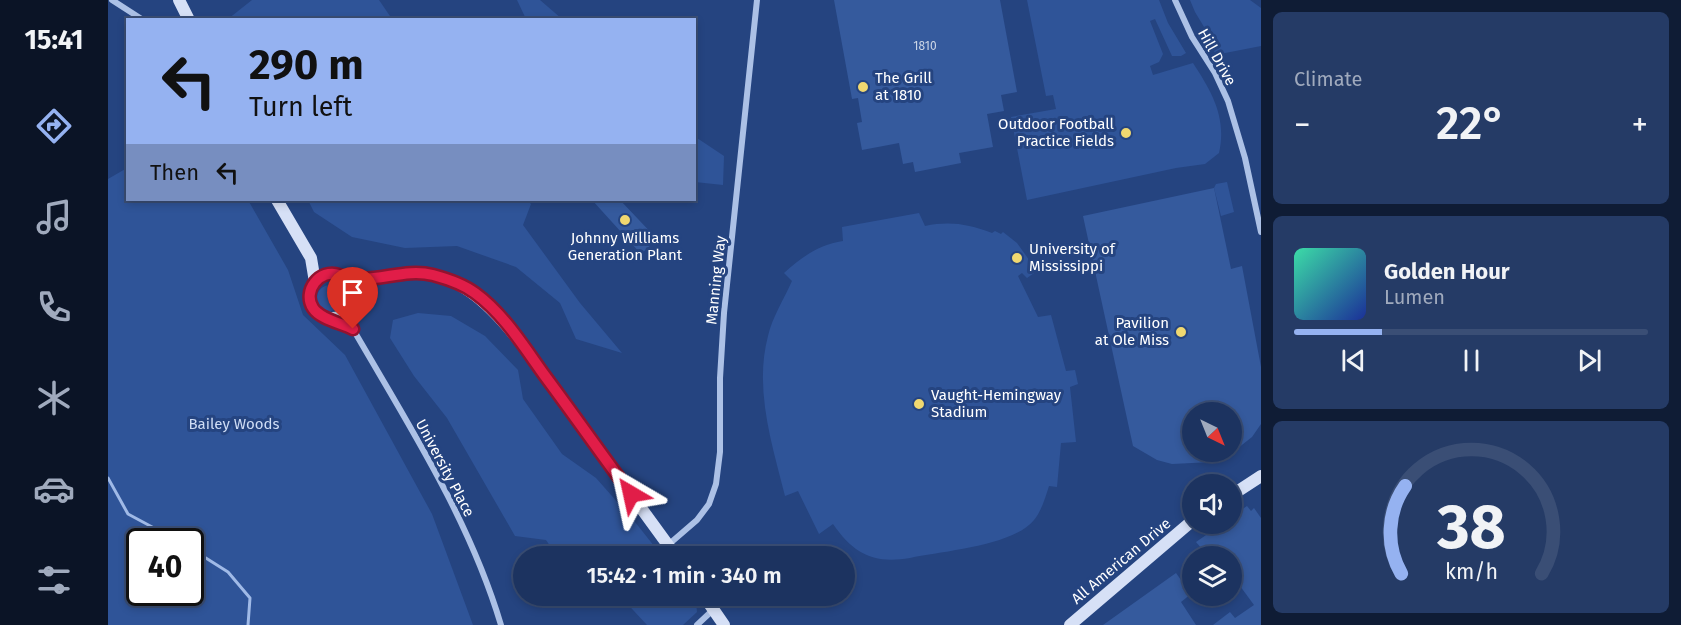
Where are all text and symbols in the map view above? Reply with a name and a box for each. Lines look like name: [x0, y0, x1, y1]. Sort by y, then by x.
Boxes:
text: 15:41: [24, 24, 84, 56]
street label: Hill Drive: [1194, 25, 1240, 89]
house number: 1810: [913, 39, 937, 53]
text: 290 m: [249, 40, 364, 90]
icon: left: [150, 42, 228, 120]
text: Climate: [1294, 67, 1362, 91]
place label: The Grill at 1810: [875, 69, 933, 104]
marker: The Grill at 1810: [856, 80, 870, 94]
text: Turn left: [249, 91, 352, 123]
text: 22°: [1436, 97, 1506, 151]
icon: directions: [33, 105, 75, 147]
text: −: [1294, 105, 1311, 145]
text: +: [1632, 105, 1648, 145]
place label: Outdoor Football Practice Fields: [998, 115, 1115, 150]
marker: Outdoor Football Practice Fields: [1119, 126, 1133, 140]
icon: left: [211, 156, 244, 189]
text: Then: [150, 159, 199, 186]
icon: music: [33, 196, 75, 238]
marker: Johnny Williams Generation Plant: [618, 213, 632, 227]
place label: Johnny Williams Generation Plant: [568, 229, 683, 264]
street label: Manning Way: [702, 234, 730, 325]
place label: University of Mississippi: [1029, 240, 1116, 275]
marker: University of Mississippi: [1010, 251, 1024, 265]
text: Golden Hour: [1384, 258, 1510, 285]
pin: [327, 267, 378, 329]
icon: arrive: [336, 276, 369, 309]
text: Lumen: [1384, 285, 1445, 309]
icon: phone: [33, 286, 75, 328]
place label: Pavilion at Ole Miss: [1095, 314, 1169, 349]
marker: Pavilion at Ole Miss: [1174, 325, 1188, 339]
icon: previous: [1337, 344, 1370, 377]
icon: pause: [1455, 344, 1488, 377]
icon: next: [1573, 344, 1606, 377]
icon: climate: [33, 377, 75, 419]
place label: Vaught-Hemingway Stadium: [931, 386, 1062, 421]
marker: Vaught-Hemingway Stadium: [912, 397, 926, 411]
north arrow: [1182, 402, 1242, 462]
map controls: [1182, 402, 1242, 606]
park label: Bailey Woods: [188, 415, 280, 433]
street label: University Place: [412, 416, 478, 520]
position arrow: [599, 462, 663, 526]
icon: car: [33, 468, 75, 510]
button: sound: [1182, 474, 1242, 534]
text: 38: [1436, 490, 1505, 565]
street label: All American Drive: [1068, 514, 1174, 608]
speed limit sign: 40: [126, 528, 204, 606]
button: layers: [1182, 546, 1242, 606]
icon: filters: [33, 559, 75, 601]
text: km/h: [1444, 559, 1498, 585]
text: 15:42 · 1 min · 340 m: [586, 562, 782, 589]

